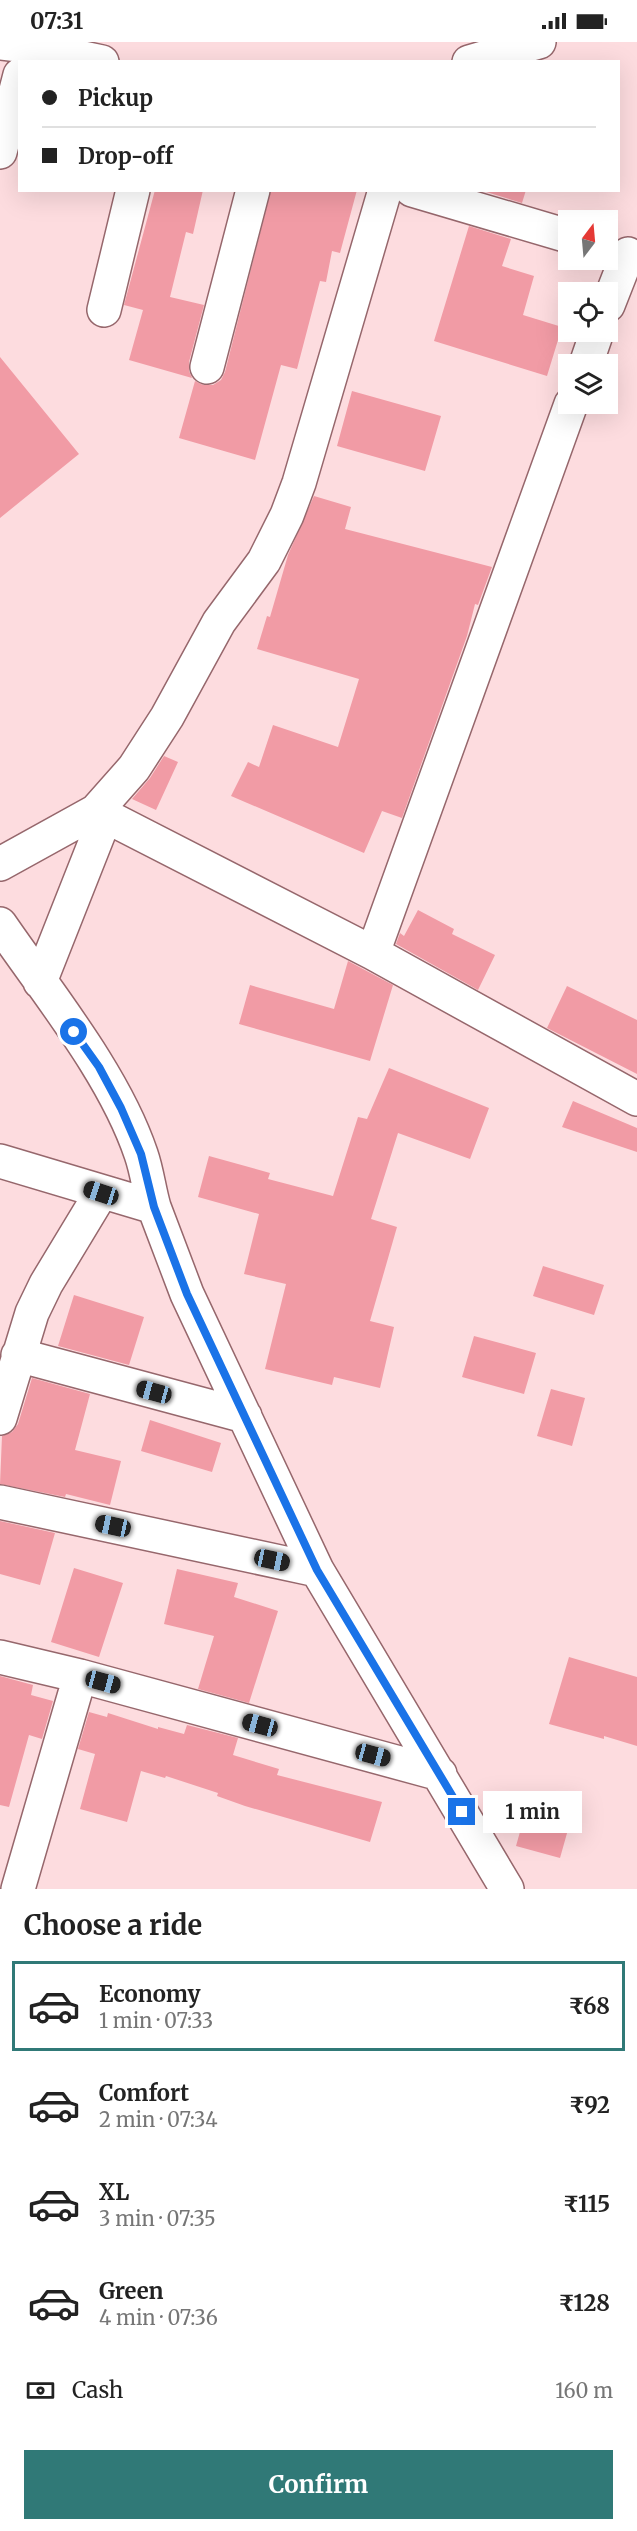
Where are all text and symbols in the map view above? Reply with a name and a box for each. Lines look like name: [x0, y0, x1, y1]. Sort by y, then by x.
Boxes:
text: 07:31: [30, 7, 83, 35]
text: Pickup: [78, 84, 153, 112]
text: Drop-off: [78, 142, 173, 170]
north arrow: [558, 210, 618, 270]
map controls: [558, 210, 618, 414]
button: locate: [558, 282, 618, 342]
button: layers: [558, 354, 618, 414]
route start: [60, 1018, 87, 1045]
car: [81, 1179, 121, 1207]
car: [134, 1379, 174, 1405]
car: [94, 1513, 132, 1539]
car: [253, 1547, 291, 1573]
car: [83, 1669, 123, 1695]
car: [240, 1712, 280, 1738]
car: [353, 1742, 393, 1768]
callout: 1 min: [483, 1791, 582, 1833]
route end: [448, 1798, 475, 1825]
text: 1 min: [505, 1799, 560, 1824]
text: Choose a ride: [24, 1908, 202, 1942]
icon: car: [27, 1979, 81, 2033]
text: Economy: [99, 1980, 200, 2008]
text: ₹68: [569, 1992, 610, 2020]
text: 1 min · 07:33: [99, 2008, 213, 2033]
icon: car: [27, 2078, 81, 2132]
text: Comfort: [99, 2079, 189, 2107]
text: ₹92: [569, 2091, 610, 2119]
text: 2 min · 07:34: [99, 2107, 218, 2132]
icon: car: [27, 2177, 81, 2231]
text: XL: [99, 2178, 129, 2206]
text: ₹115: [563, 2190, 610, 2218]
text: 3 min · 07:35: [99, 2206, 216, 2231]
icon: car: [27, 2276, 81, 2330]
text: Green: [99, 2277, 163, 2305]
text: ₹128: [559, 2289, 610, 2317]
text: 4 min · 07:36: [99, 2305, 218, 2330]
icon: cash: [24, 2374, 57, 2407]
text: Cash: [72, 2376, 123, 2404]
text: 160 m: [555, 2378, 613, 2403]
button: Confirm: [24, 2450, 613, 2519]

